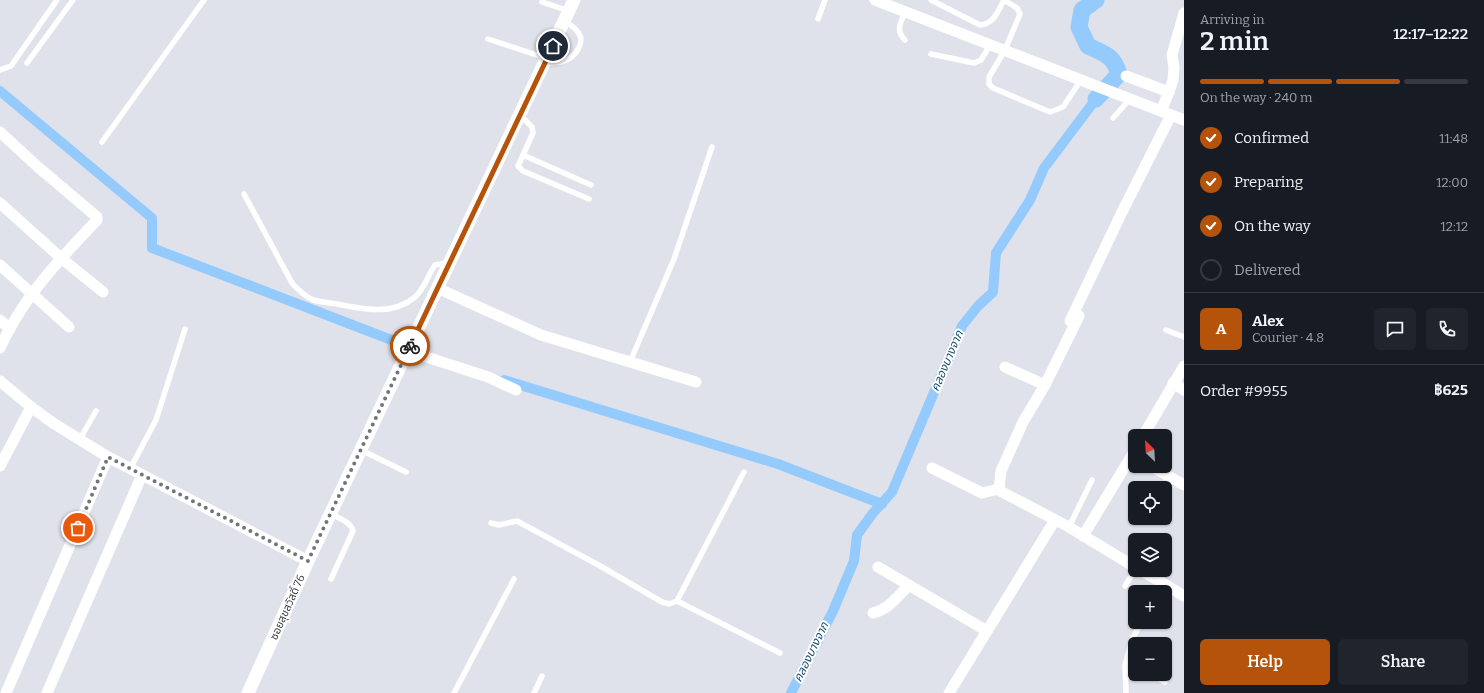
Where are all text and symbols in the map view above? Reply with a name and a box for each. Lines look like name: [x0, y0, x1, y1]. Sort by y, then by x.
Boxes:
text: Arriving in: [1200, 12, 1265, 27]
text: 12:17–12:22: [1393, 25, 1468, 43]
text: 2 min: [1200, 26, 1269, 57]
pin: [536, 29, 570, 63]
icon: home: [542, 35, 564, 57]
text: On the way · 240 m: [1200, 90, 1312, 105]
icon: check: [1200, 127, 1222, 149]
text: Confirmed: [1234, 129, 1309, 147]
text: 11:48: [1439, 131, 1468, 146]
icon: check: [1200, 171, 1222, 193]
text: Preparing: [1234, 173, 1303, 191]
text: 12:00: [1436, 175, 1468, 190]
icon: check: [1200, 215, 1222, 237]
text: On the way: [1234, 217, 1311, 235]
text: 12:12: [1441, 219, 1468, 234]
text: Delivered: [1234, 261, 1301, 279]
button: chat: [1374, 308, 1416, 350]
button: phone: [1426, 308, 1468, 350]
text: Alex: [1252, 312, 1284, 330]
text: A: [1216, 320, 1226, 338]
courier: [390, 326, 430, 366]
water label: คลองบางจาก: [928, 328, 966, 393]
text: Courier · 4.8: [1252, 330, 1324, 345]
icon: bike: [399, 335, 421, 357]
text: ฿625: [1434, 381, 1468, 399]
text: Order #9955: [1200, 382, 1288, 400]
north arrow: [1128, 429, 1172, 473]
map controls: [1128, 429, 1172, 681]
button: locate: [1128, 481, 1172, 525]
pin: [61, 511, 95, 545]
icon: bag: [67, 517, 89, 539]
button: layers: [1128, 533, 1172, 577]
street label: ซอยสุขสวัสดิ์ 76: [267, 572, 308, 642]
button: +: [1128, 585, 1172, 629]
water label: คลองบางจาก: [791, 619, 832, 684]
button: −: [1128, 637, 1172, 681]
button: Help: [1200, 639, 1330, 685]
button: Share: [1338, 639, 1468, 685]

